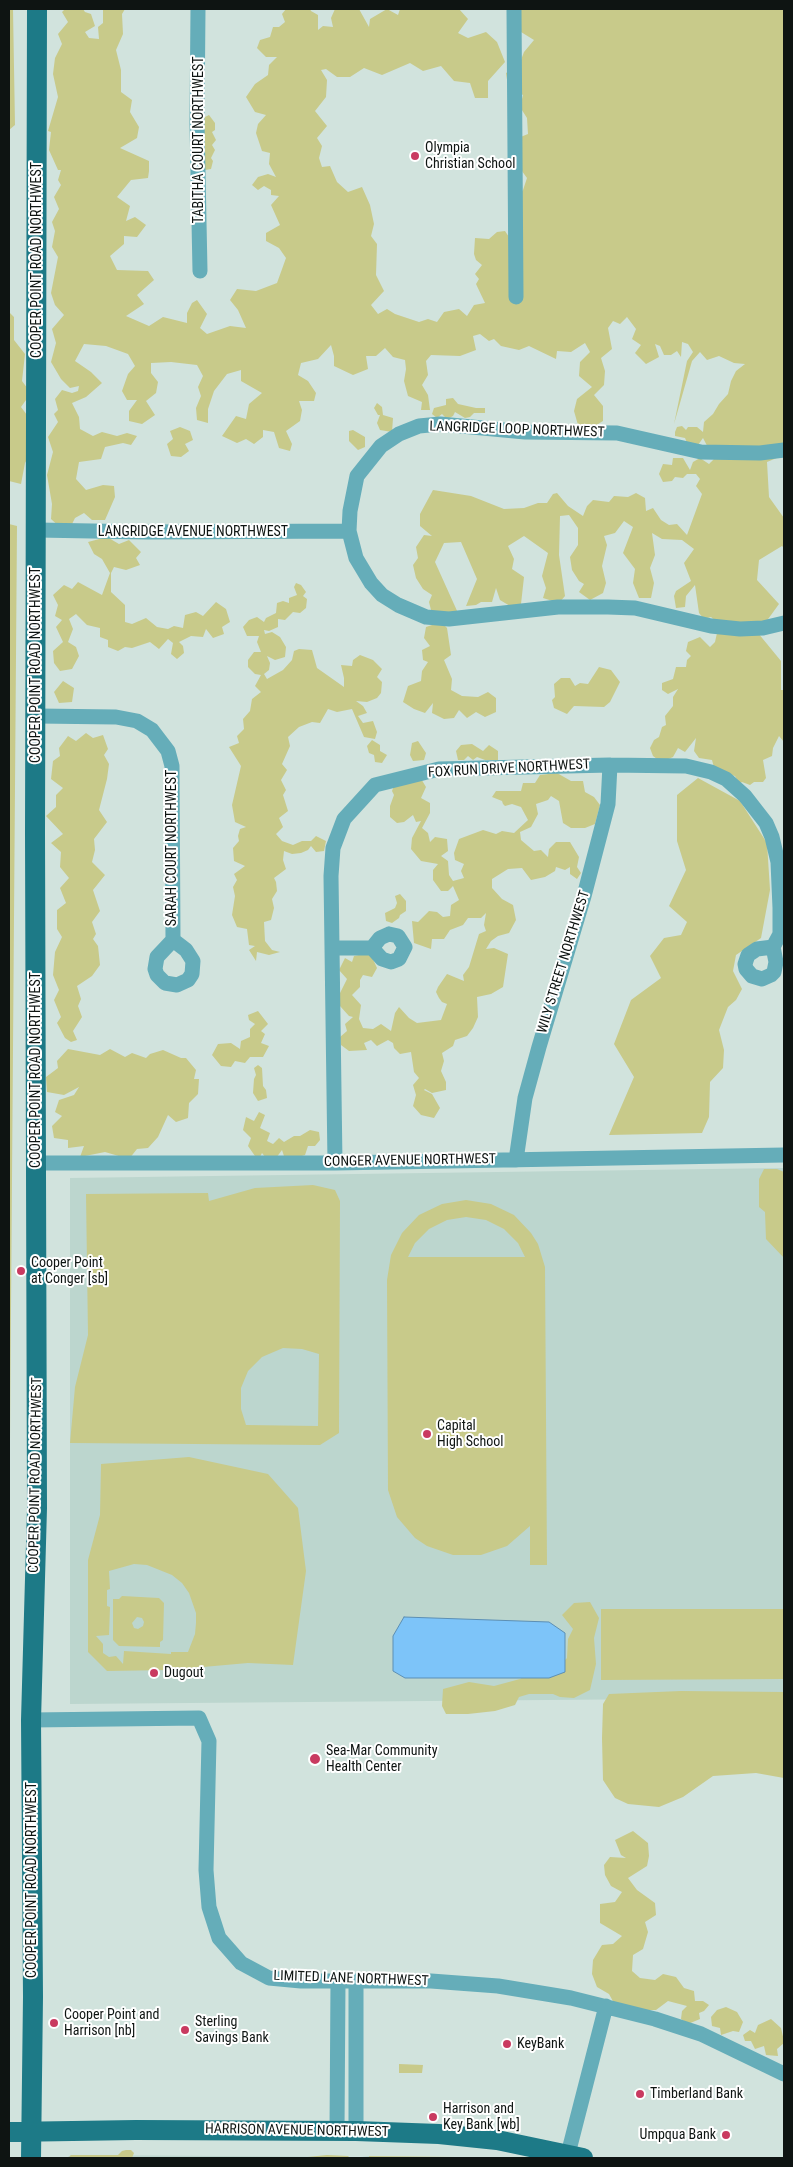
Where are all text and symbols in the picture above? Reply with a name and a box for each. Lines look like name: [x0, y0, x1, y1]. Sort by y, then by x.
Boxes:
street label: TABITHA COURT NORTHWEST: [191, 57, 207, 223]
place label: Olympia Christian School: [425, 140, 515, 172]
marker: Olympia Christian School: [409, 150, 421, 162]
street label: COOPER POINT ROAD NORTHWEST: [29, 162, 45, 358]
street label: LANGRIDGE LOOP NORTHWEST: [429, 419, 605, 441]
street label: LANGRIDGE AVENUE NORTHWEST: [98, 524, 288, 540]
street label: COOPER POINT ROAD NORTHWEST: [28, 567, 44, 763]
street label: FOX RUN DRIVE NORTHWEST: [428, 756, 590, 782]
street label: SARAH COURT NORTHWEST: [164, 770, 180, 926]
street label: WILY STREET NORTHWEST: [534, 889, 594, 1035]
street label: COOPER POINT ROAD NORTHWEST: [28, 972, 44, 1168]
street label: CONGER AVENUE NORTHWEST: [324, 1151, 496, 1171]
place label: Cooper Point at Conger [sb]: [31, 1255, 108, 1288]
marker: Cooper Point at Conger [sb]: [15, 1265, 27, 1277]
street label: COOPER POINT ROAD NORTHWEST: [26, 1377, 46, 1573]
place label: Capital High School: [437, 1418, 504, 1450]
marker: Capital High School: [421, 1428, 433, 1440]
place label: Dugout: [164, 1665, 204, 1681]
marker: Dugout: [148, 1667, 160, 1679]
place label: Sea-Mar Community Health Center: [326, 1743, 438, 1775]
marker: Sea-Mar Community Health Center: [308, 1752, 322, 1766]
street label: COOPER POINT ROAD NORTHWEST: [24, 1782, 40, 1978]
street label: LIMITED LANE NORTHWEST: [273, 1968, 429, 1990]
place label: Cooper Point and Harrison [nb]: [64, 2007, 159, 2040]
place label: Sterling Savings Bank: [195, 2014, 269, 2046]
marker: Cooper Point and Harrison [nb]: [48, 2017, 60, 2029]
marker: Sterling Savings Bank: [179, 2024, 191, 2036]
place label: KeyBank: [517, 2036, 564, 2052]
marker: KeyBank: [501, 2038, 513, 2050]
place label: Timberland Bank: [650, 2086, 743, 2102]
marker: Timberland Bank: [634, 2088, 646, 2100]
place label: Harrison and Key Bank [wb]: [443, 2101, 520, 2134]
marker: Harrison and Key Bank [wb]: [427, 2111, 439, 2123]
street label: HARRISON AVENUE NORTHWEST: [205, 2121, 389, 2141]
place label: Umpqua Bank: [640, 2127, 716, 2143]
marker: Umpqua Bank: [720, 2129, 732, 2141]

